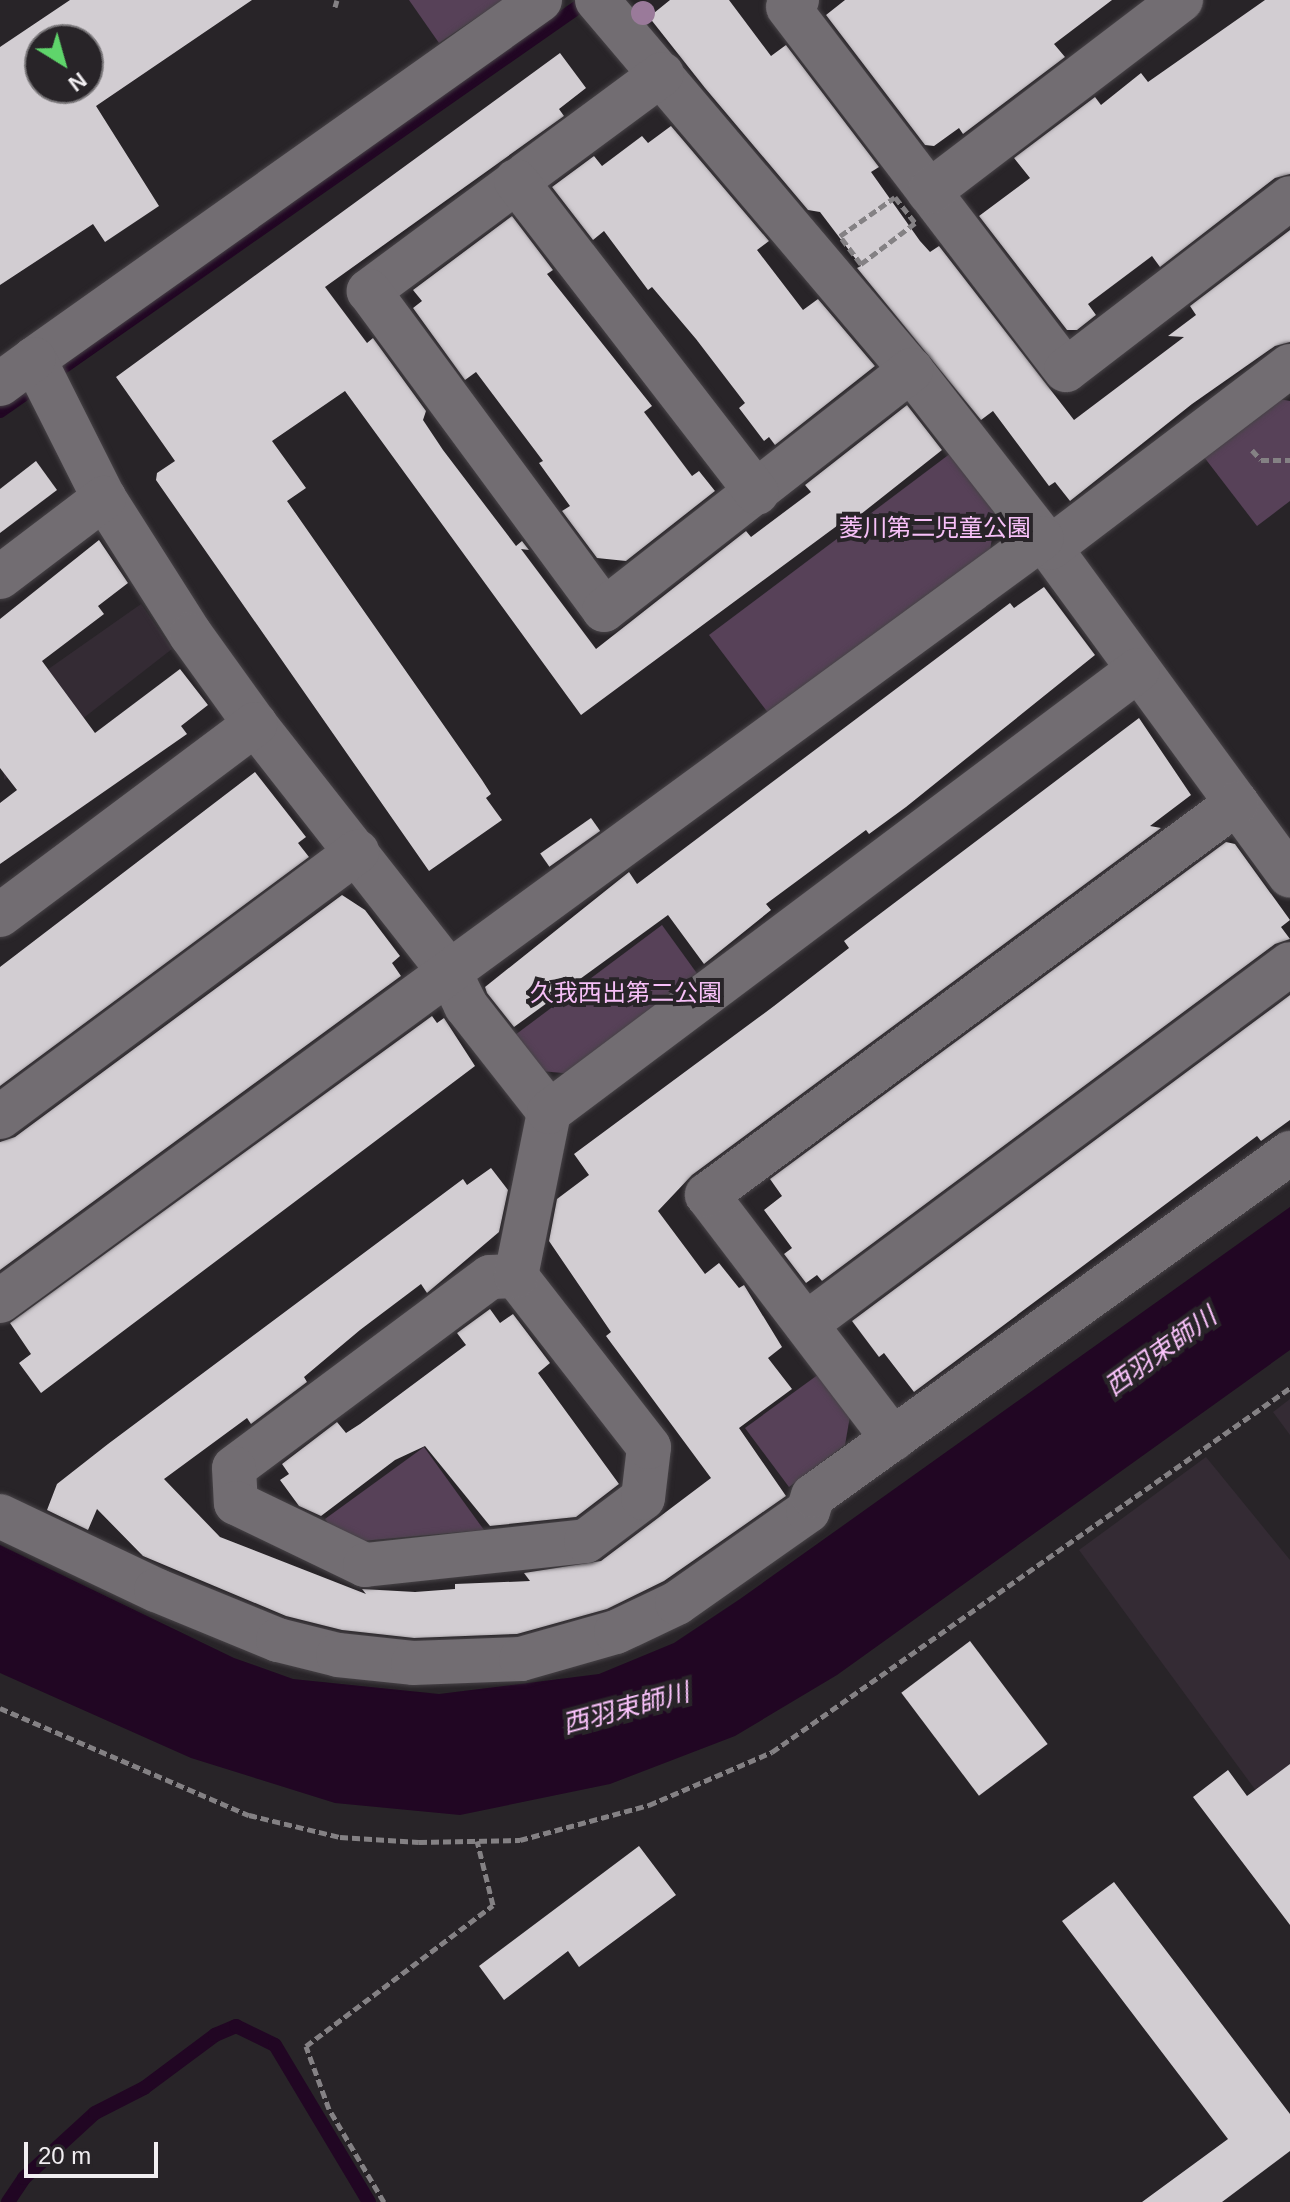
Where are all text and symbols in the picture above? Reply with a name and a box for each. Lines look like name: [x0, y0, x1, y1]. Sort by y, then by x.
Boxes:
north arrow: [24, 24, 104, 104]
text: N: [64, 67, 91, 97]
park label: 菱川第二児童公園: [839, 514, 1031, 542]
park label: 久我西出第二公園: [530, 979, 722, 1007]
water label: 西羽束師川: [1099, 1301, 1223, 1403]
water label: 西羽束師川: [559, 1677, 693, 1741]
scale bar: [28, 2126, 162, 2176]
text: 20 m: [38, 2142, 91, 2169]

